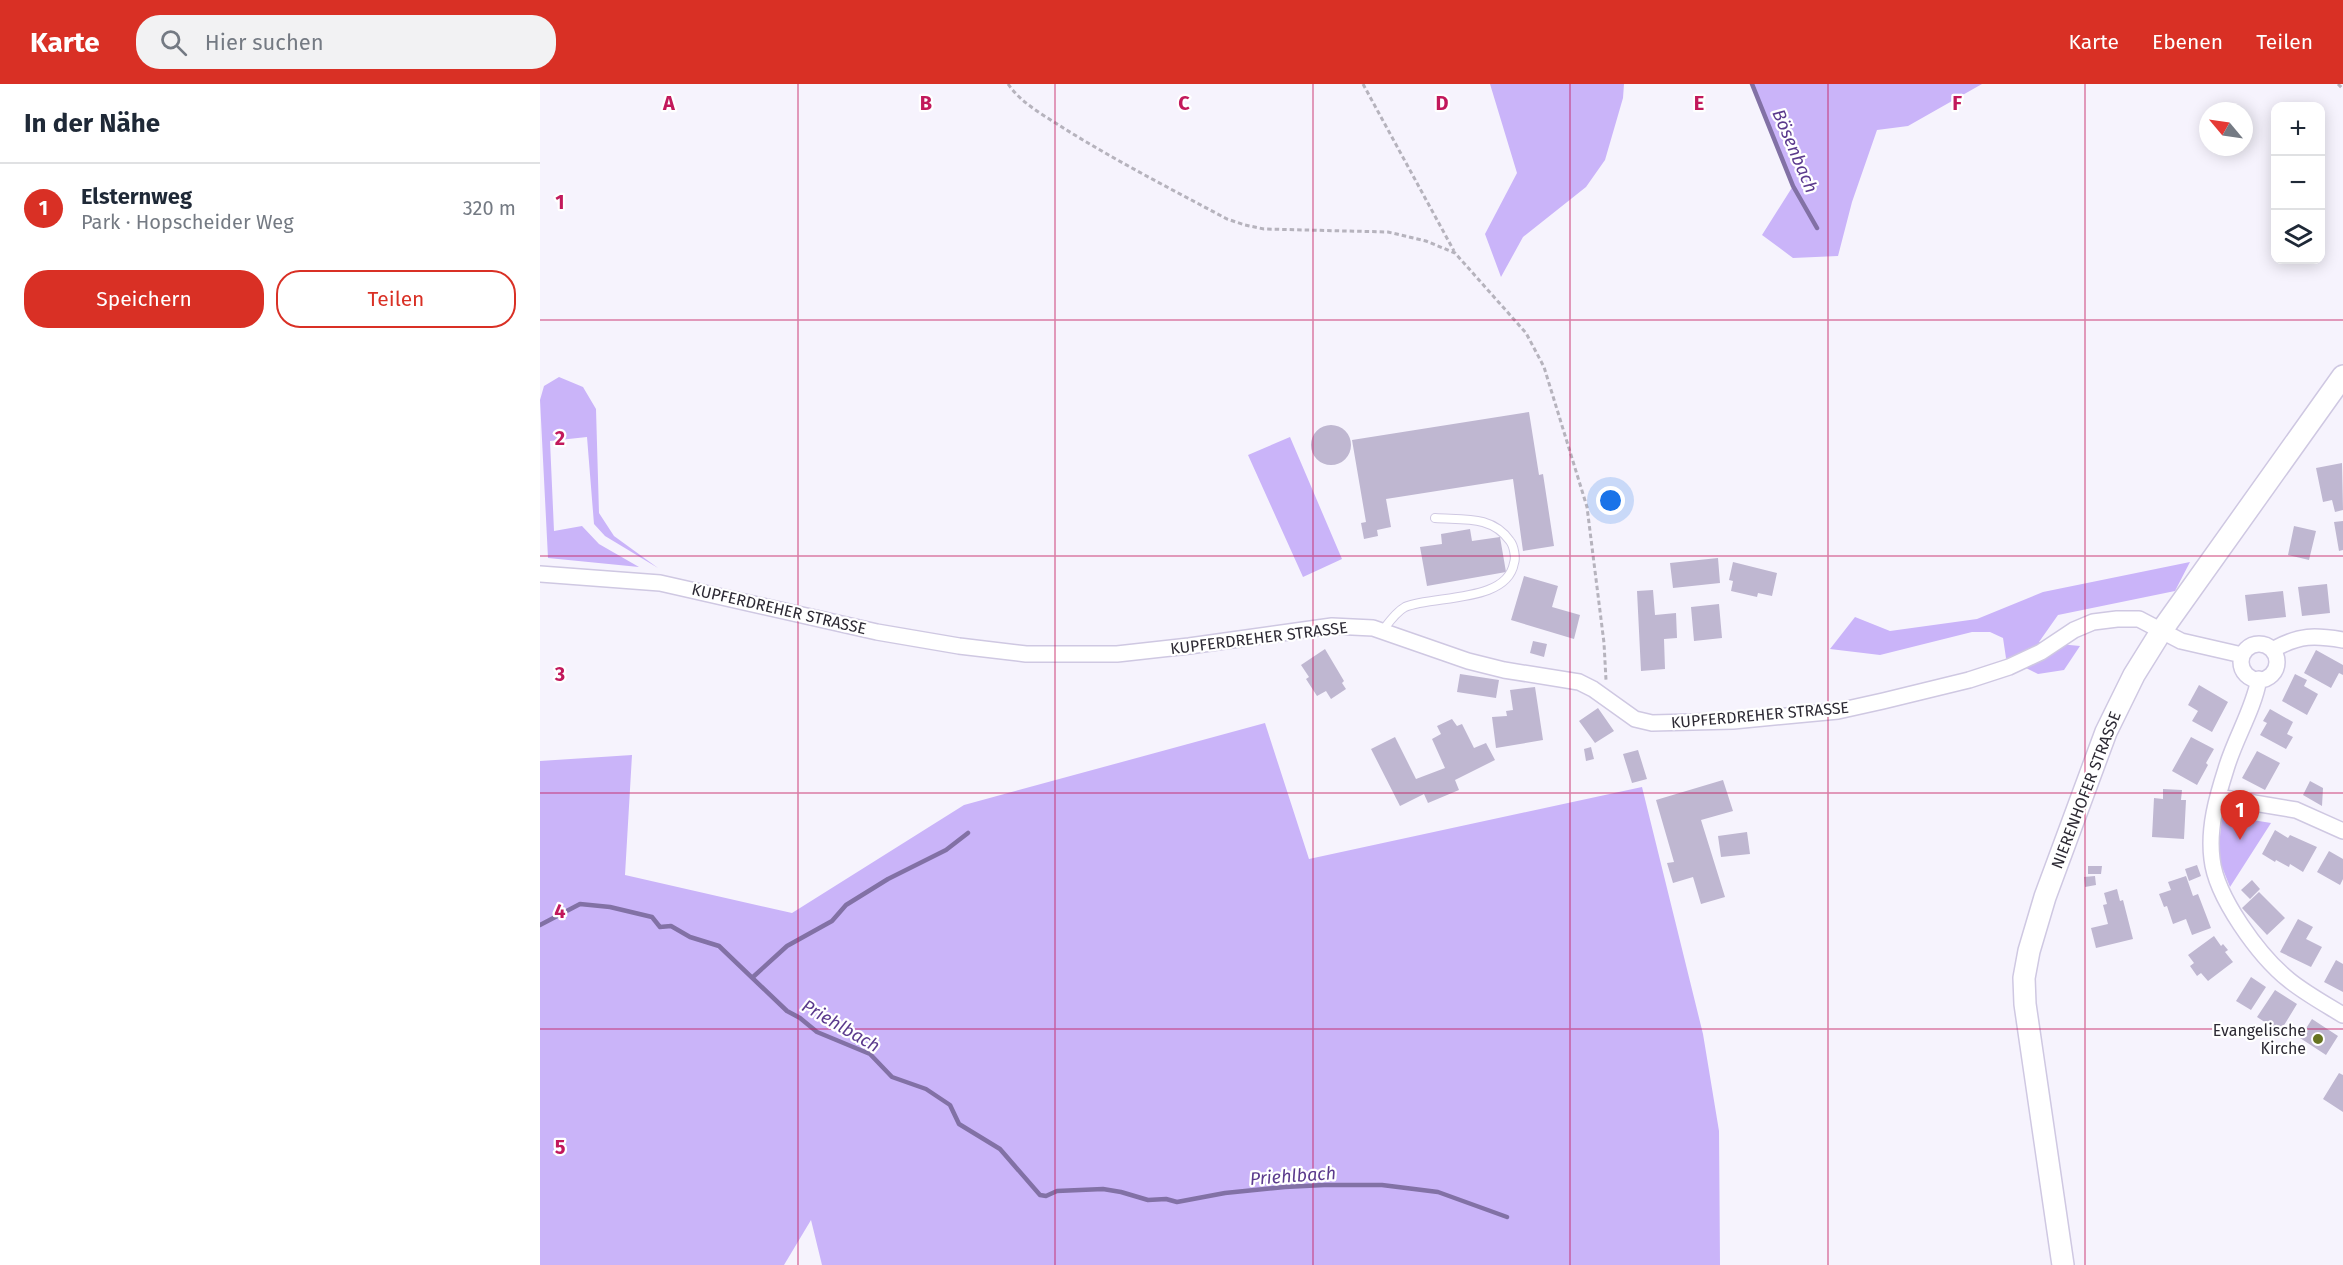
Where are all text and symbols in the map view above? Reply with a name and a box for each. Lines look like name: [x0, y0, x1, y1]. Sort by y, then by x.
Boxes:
search box: [136, 15, 556, 69]
text: Karte: [30, 26, 100, 59]
icon: search: [157, 26, 190, 59]
text: Hier suchen: [205, 29, 324, 56]
text: Karte: [2068, 29, 2119, 55]
text: Ebenen: [2152, 29, 2223, 55]
text: Teilen: [2256, 29, 2313, 55]
text: A: [662, 91, 676, 115]
text: B: [920, 91, 932, 115]
text: C: [1178, 91, 1190, 115]
text: D: [1435, 91, 1449, 115]
text: E: [1694, 91, 1704, 115]
text: F: [1952, 91, 1962, 115]
north arrow: [2199, 102, 2253, 156]
map controls: [2271, 102, 2325, 264]
button: +: [2271, 102, 2325, 156]
water label: Bösenbach: [1768, 106, 1822, 196]
text: In der Nähe: [24, 108, 160, 139]
button: −: [2271, 156, 2325, 210]
text: Elsternweg: [81, 183, 192, 210]
text: 1: [555, 190, 565, 214]
text: 1: [39, 196, 48, 220]
text: 320 m: [463, 196, 516, 220]
text: Park · Hopscheider Weg: [81, 210, 294, 234]
button: layers: [2271, 210, 2325, 264]
button: Speichern: [24, 270, 264, 328]
button: Teilen: [276, 270, 516, 328]
text: 2: [555, 426, 565, 450]
your location: [1596, 486, 1625, 515]
street label: KUPFERDREHER STRASSE: [690, 580, 868, 638]
street label: KUPFERDREHER STRASSE: [1169, 618, 1349, 658]
text: 3: [554, 662, 565, 686]
street label: KUPFERDREHER STRASSE: [1670, 698, 1850, 732]
street label: NIERENHOFER STRASSE: [2047, 709, 2125, 871]
pin: 1: [2220, 790, 2260, 840]
text: 4: [554, 899, 566, 923]
water label: Priehlbach: [798, 995, 884, 1057]
place label: Evangelische Kirche: [2213, 1021, 2306, 1058]
marker: Evangelische Kirche: [2311, 1032, 2325, 1046]
text: 5: [555, 1135, 566, 1159]
water label: Priehlbach: [1249, 1162, 1337, 1190]

